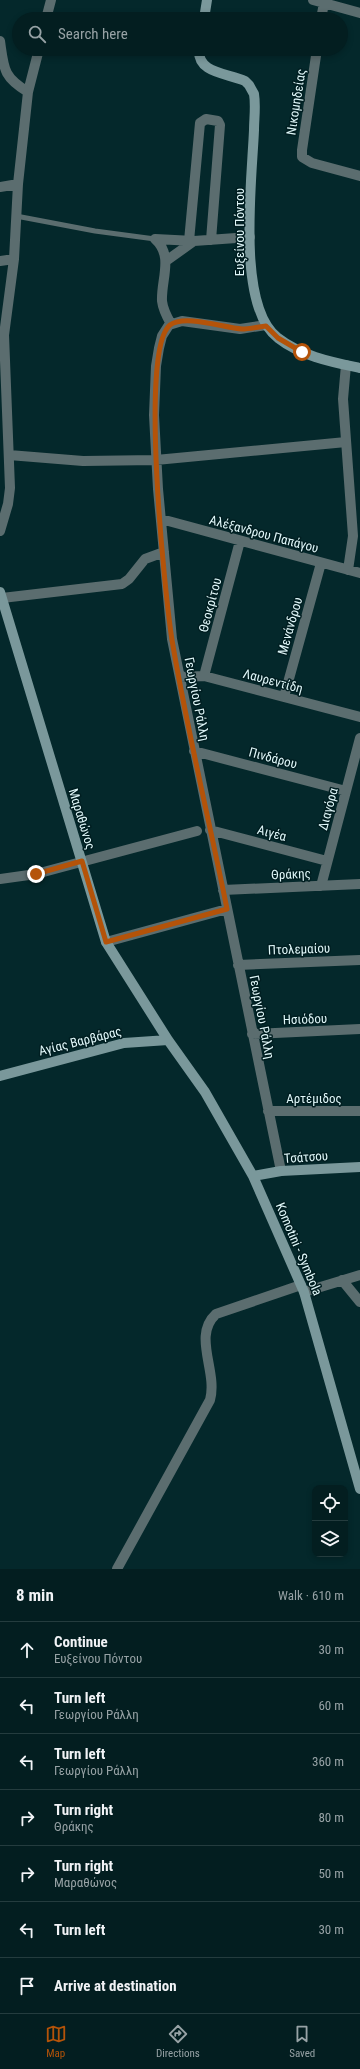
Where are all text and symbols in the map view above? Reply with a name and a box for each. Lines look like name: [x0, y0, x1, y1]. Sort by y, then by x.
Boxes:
search box: [12, 12, 348, 56]
icon: search: [26, 23, 48, 45]
text: Search here: [58, 25, 128, 43]
street label: Νικομηδείας: [283, 68, 309, 136]
street label: Ευξείνου Πόντου: [232, 188, 248, 276]
route start: [293, 343, 311, 361]
street label: Αλέξανδρου Παπάγου: [208, 512, 320, 557]
street label: Θεοκρίτου: [196, 576, 224, 634]
street label: Μενάνδρου: [275, 596, 305, 656]
street label: Γεωργίου Ράλλη: [182, 656, 212, 742]
street label: Λαυρεντίδη: [241, 666, 305, 696]
street label: Πινδάρου: [247, 744, 299, 772]
street label: Διαγόρα: [315, 786, 341, 832]
street label: Μαραθώνος: [66, 787, 98, 851]
street label: Αιγέα: [256, 822, 289, 844]
route end: [27, 865, 45, 883]
street label: Θράκης: [271, 866, 311, 882]
street label: Πτολεμαίου: [268, 940, 330, 958]
street label: Γεωργίου Ράλλη: [247, 974, 277, 1060]
street label: Ησιόδου: [283, 1011, 327, 1027]
street label: Αγίας Βαρβάρας: [37, 1023, 123, 1059]
street label: Αρτέμιδος: [286, 1091, 342, 1106]
street label: Τσάτσου: [283, 1148, 329, 1166]
street label: Komotini - Symbola: [273, 1200, 325, 1298]
map controls: [312, 1485, 348, 1557]
button: locate: [312, 1485, 348, 1521]
button: layers: [312, 1521, 348, 1557]
text: 8 min: [16, 1585, 54, 1605]
text: Walk · 610 m: [278, 1588, 344, 1603]
text: Continue: [54, 1633, 108, 1651]
icon: ahead: [16, 1639, 38, 1661]
text: 30 m: [318, 1642, 344, 1657]
text: Ευξείνου Πόντου: [54, 1651, 142, 1666]
text: Turn left: [54, 1689, 105, 1707]
icon: left: [16, 1695, 38, 1717]
text: 60 m: [318, 1698, 344, 1713]
text: Γεωργίου Ράλλη: [54, 1707, 139, 1722]
text: Turn left: [54, 1745, 105, 1763]
icon: left: [16, 1751, 38, 1773]
text: 360 m: [312, 1754, 344, 1769]
text: Γεωργίου Ράλλη: [54, 1763, 139, 1778]
text: Turn right: [54, 1801, 113, 1819]
icon: right: [16, 1807, 38, 1829]
text: 80 m: [318, 1810, 344, 1825]
text: Θράκης: [54, 1819, 94, 1834]
text: Turn right: [54, 1857, 113, 1875]
icon: right: [16, 1863, 38, 1885]
text: 50 m: [318, 1866, 344, 1881]
text: Μαραθώνος: [54, 1875, 117, 1890]
icon: left: [16, 1919, 38, 1941]
text: Turn left: [54, 1921, 105, 1939]
text: 30 m: [318, 1922, 344, 1937]
icon: arrive: [16, 1975, 38, 1997]
text: Arrive at destination: [54, 1977, 177, 1995]
tab: Map: [45, 2023, 67, 2060]
tab: Directions: [156, 2023, 200, 2060]
tab: Saved: [289, 2023, 315, 2060]

